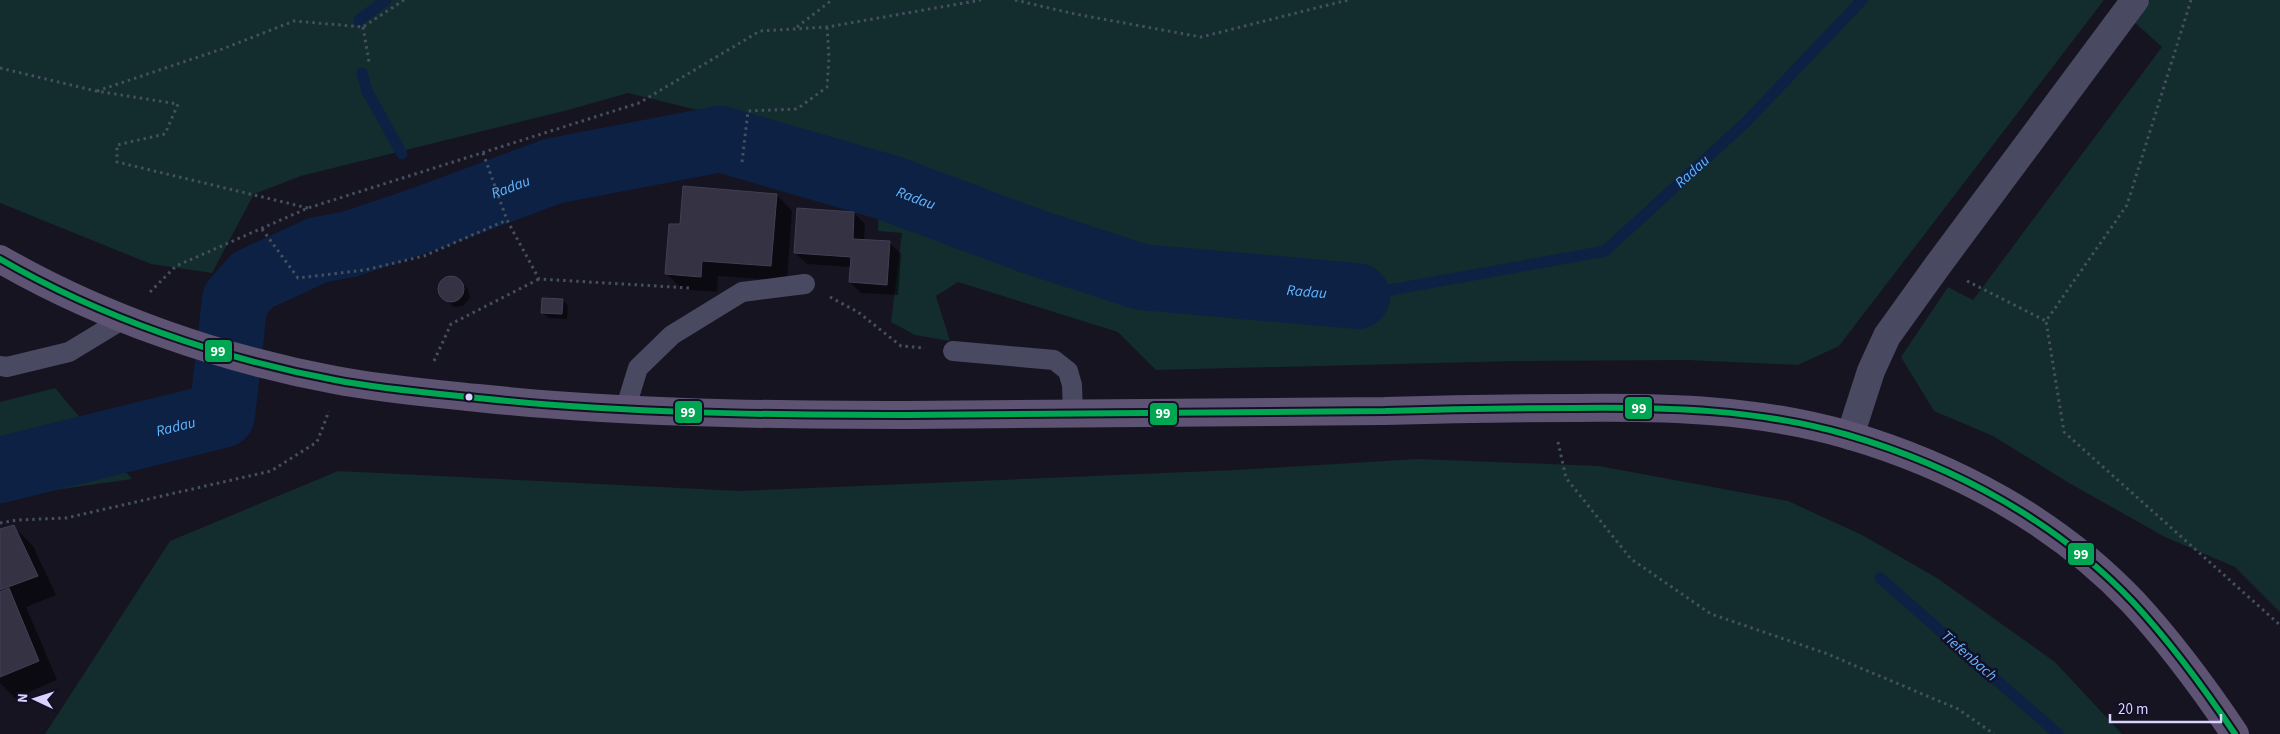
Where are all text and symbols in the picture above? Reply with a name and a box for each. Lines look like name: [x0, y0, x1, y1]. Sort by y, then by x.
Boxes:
water label: Radau: [1670, 150, 1714, 193]
water label: Radau: [488, 170, 533, 204]
water label: Radau: [893, 181, 939, 215]
water label: Radau: [1286, 279, 1328, 304]
line badge: 99: [204, 339, 233, 363]
text: 99: [211, 342, 225, 362]
unlabelled marker: [464, 392, 474, 402]
line badge: 99: [1624, 396, 1653, 420]
text: 99: [1632, 399, 1646, 419]
line badge: 99: [674, 400, 703, 424]
line badge: 99: [1149, 402, 1178, 426]
text: 99: [681, 403, 695, 423]
text: 99: [1156, 404, 1170, 424]
water label: Radau: [154, 411, 198, 441]
line badge: 99: [2067, 542, 2095, 566]
text: 99: [2074, 545, 2088, 565]
water label: Tiefenbach: [1936, 626, 2002, 686]
north arrow: [10, 674, 60, 724]
scale bar: [2110, 692, 2221, 724]
text: N: [13, 693, 33, 704]
text: 20 m: [2118, 699, 2148, 720]

